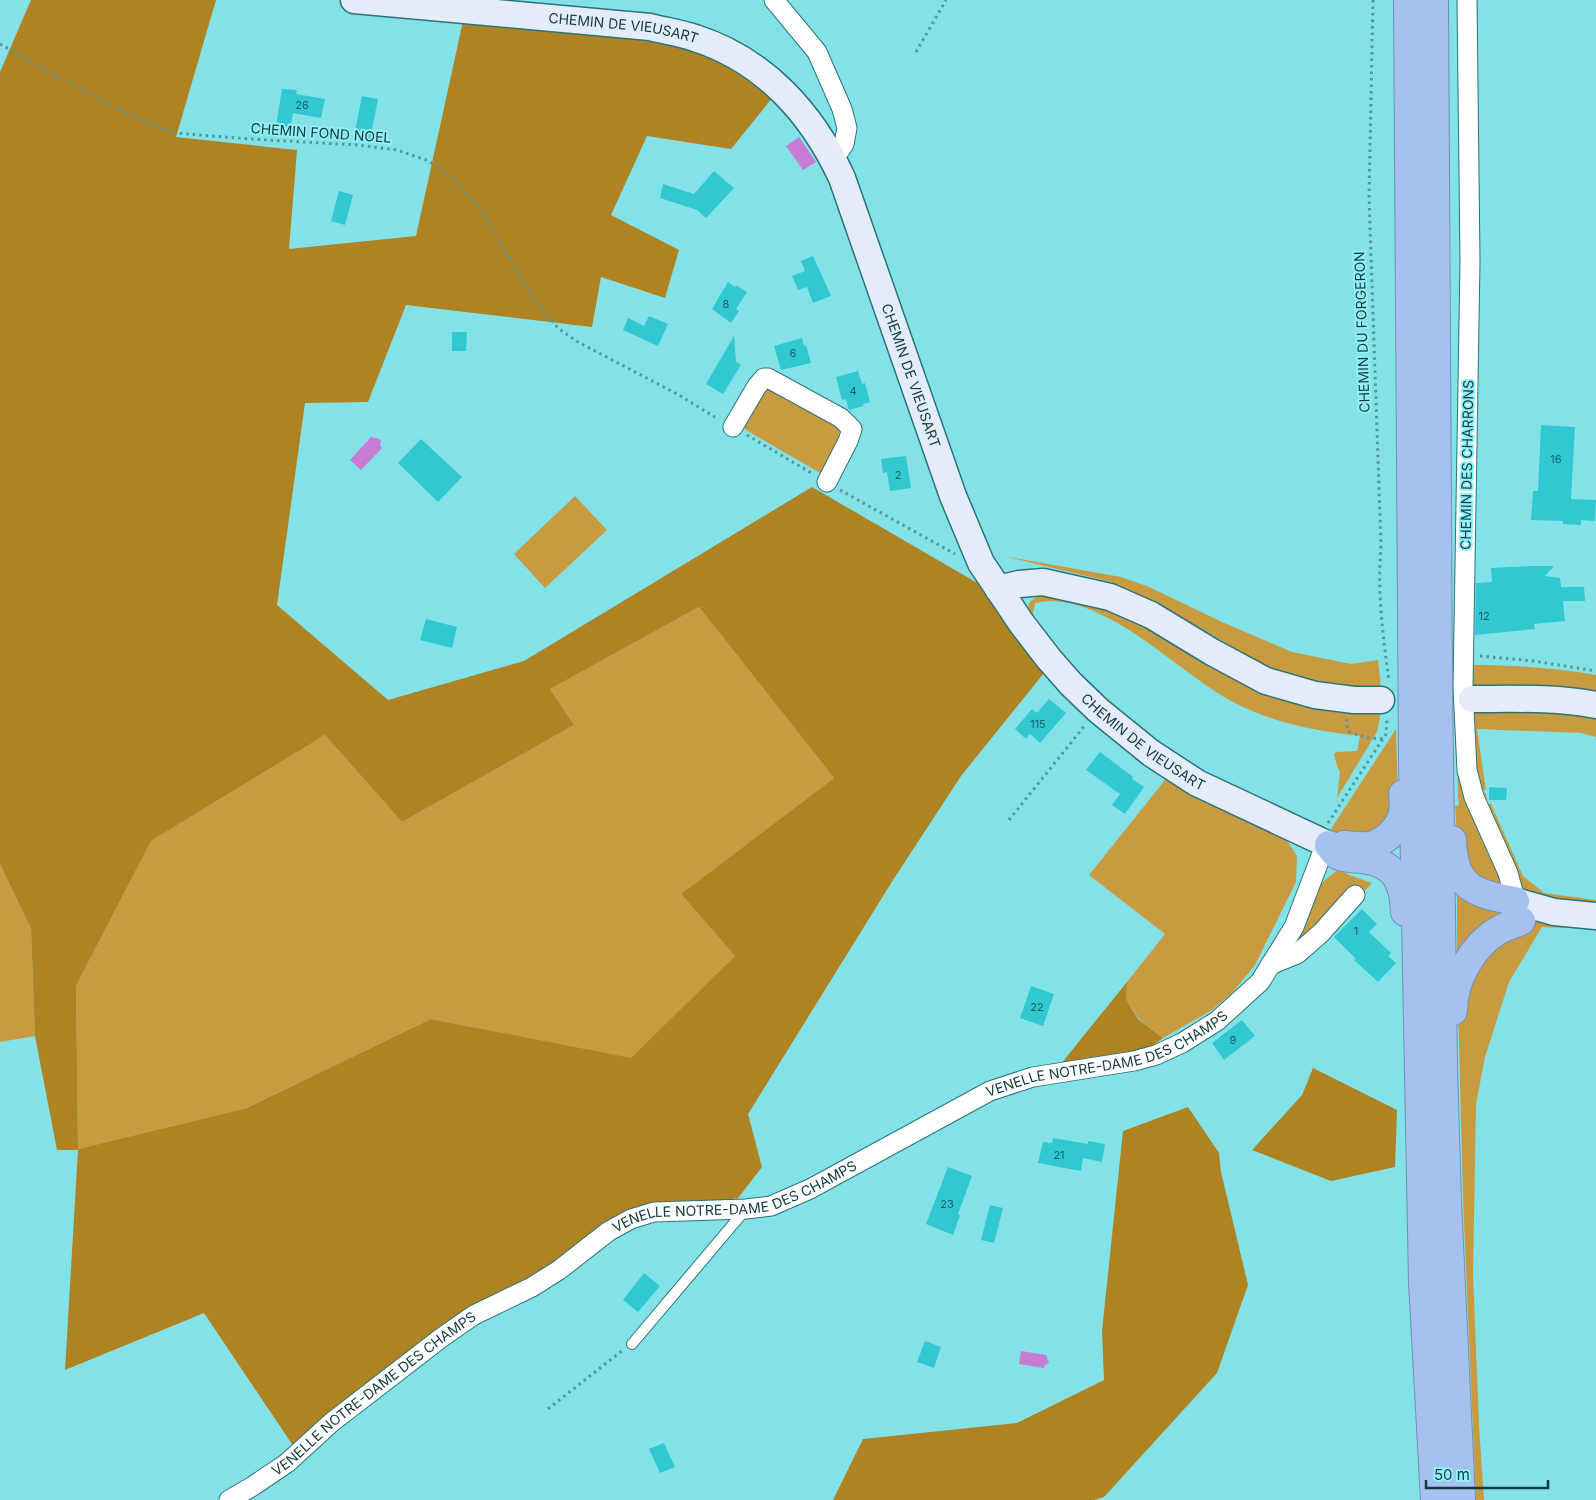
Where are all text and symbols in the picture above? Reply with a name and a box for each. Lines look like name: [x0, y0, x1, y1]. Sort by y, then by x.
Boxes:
street label: CHEMIN DE VIEUSART: [548, 9, 701, 47]
house number: 26: [295, 98, 309, 112]
street label: CHEMIN FOND NOEL: [250, 119, 392, 146]
street label: CHEMIN DU FORGERON: [1350, 251, 1373, 413]
house number: 8: [723, 297, 730, 311]
street label: CHEMIN DE VIEUSART: [878, 301, 944, 450]
house number: 6: [790, 346, 797, 360]
street label: CHEMIN DES CHARRONS: [1457, 380, 1476, 550]
house number: 4: [849, 384, 857, 398]
house number: 16: [1550, 452, 1562, 466]
house number: 2: [895, 468, 901, 482]
house number: 12: [1478, 609, 1490, 623]
street label: CHEMIN DE VIEUSART: [1078, 689, 1208, 794]
house number: 115: [1030, 717, 1046, 731]
house number: 1: [1354, 924, 1358, 938]
house number: 22: [1030, 1000, 1044, 1014]
street label: VENELLE NOTRE-DAME DES CHAMPS: [983, 1007, 1231, 1100]
house number: 9: [1230, 1033, 1237, 1047]
house number: 21: [1053, 1148, 1065, 1162]
street label: VENELLE NOTRE-DAME DES CHAMPS: [609, 1156, 859, 1236]
house number: 23: [940, 1197, 954, 1211]
street label: VENELLE NOTRE-DAME DES CHAMPS: [268, 1307, 479, 1479]
scale bar: [1426, 1458, 1548, 1490]
text: 50 m: [1434, 1465, 1470, 1484]

